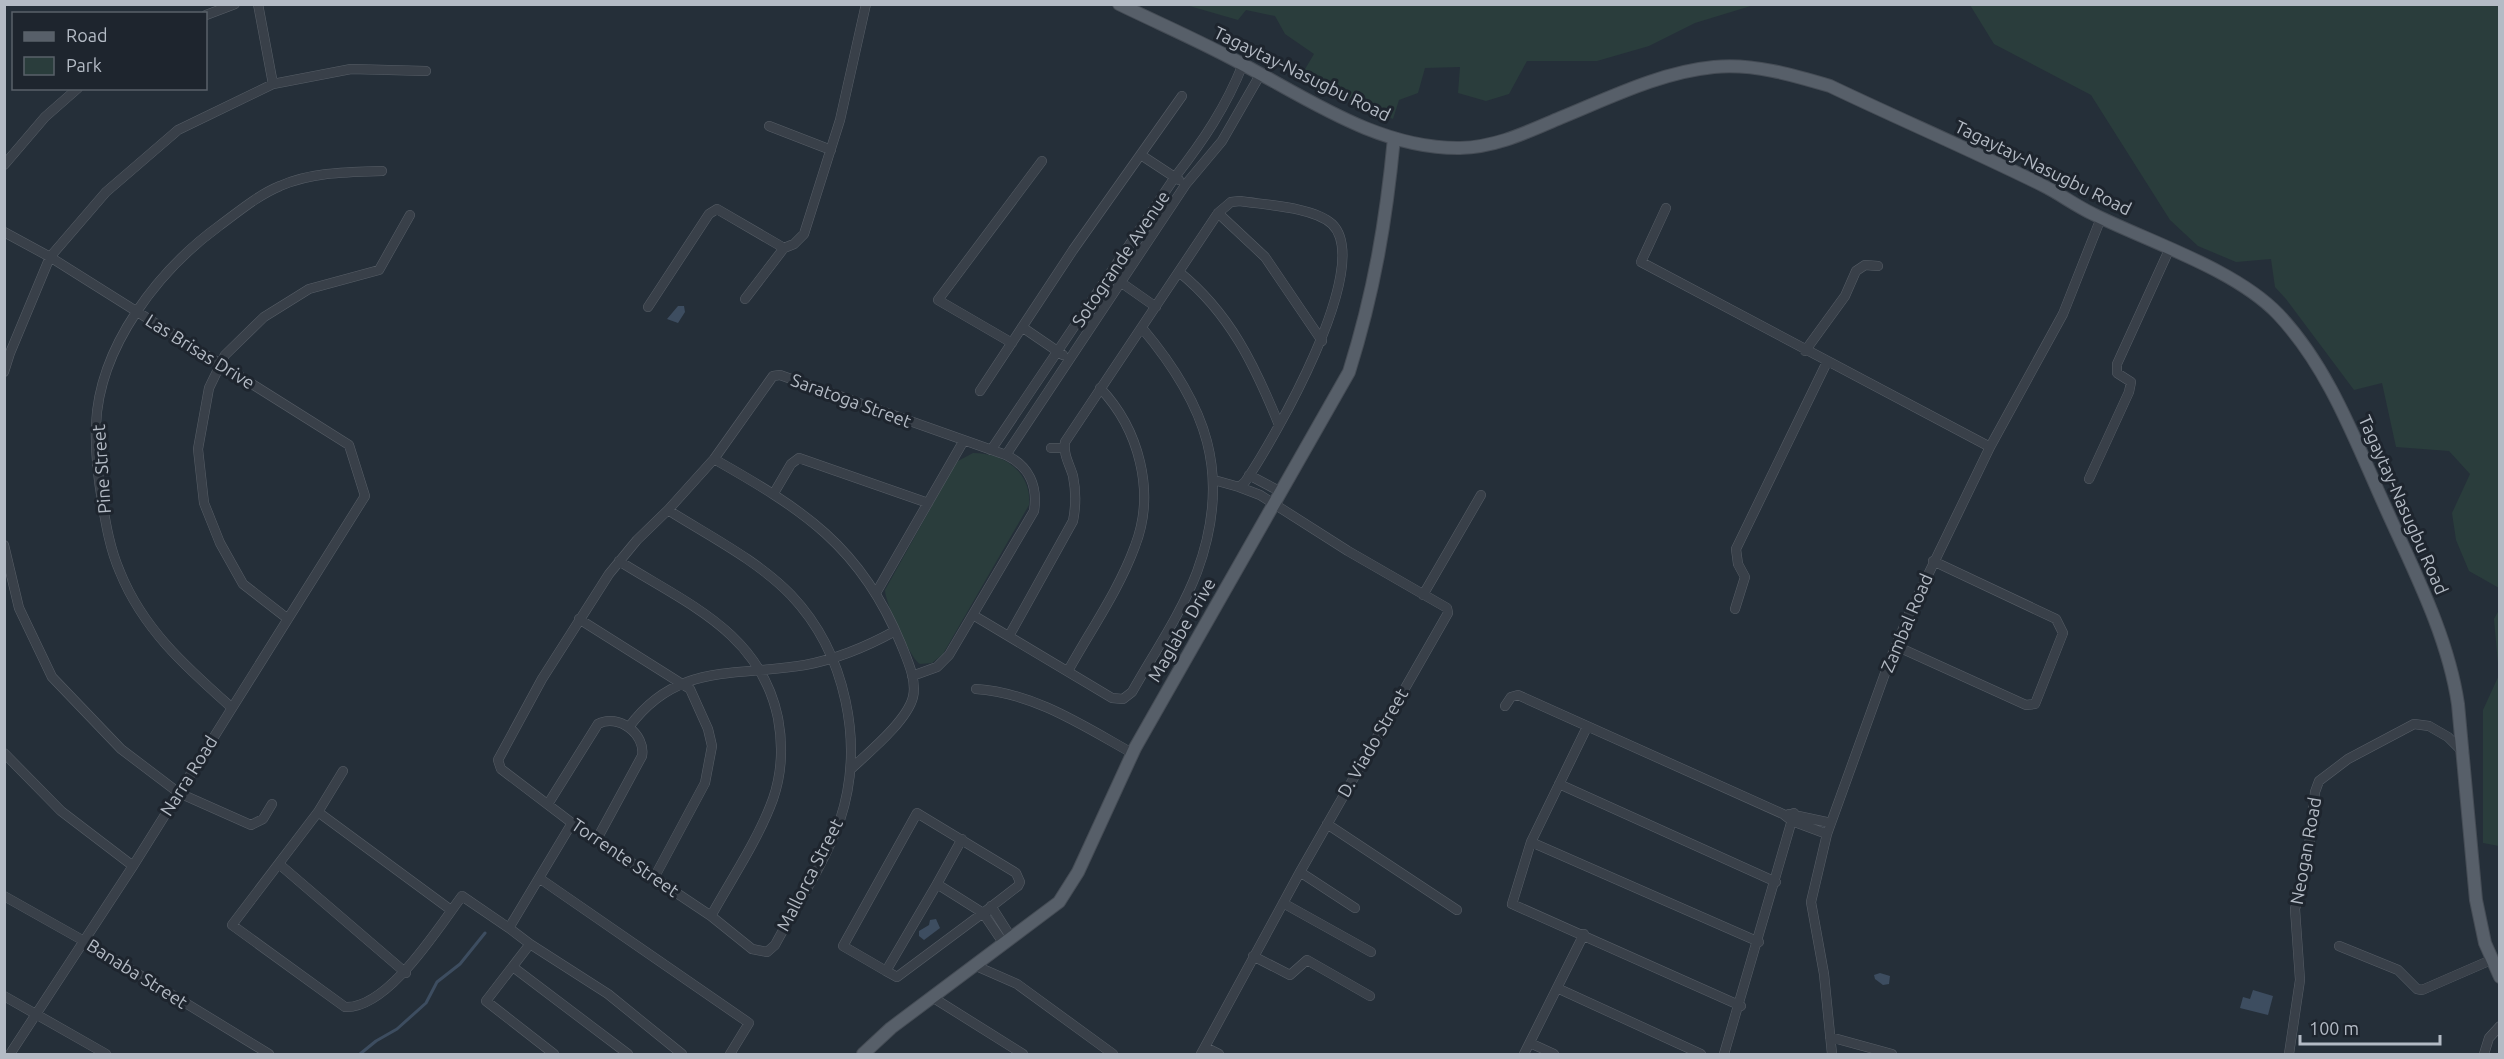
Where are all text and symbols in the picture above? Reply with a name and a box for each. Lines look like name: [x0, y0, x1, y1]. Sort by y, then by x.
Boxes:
legend: [12, 12, 207, 90]
street label: Tagaytay-Nasugbu Road: [1211, 22, 1394, 125]
text: Road: [66, 25, 108, 45]
text: Park: [66, 55, 102, 75]
street label: Tagaytay-Nasugbu Road: [1952, 116, 2135, 219]
street label: Sotogrande Avenue: [1067, 187, 1173, 330]
street label: Las Brisas Drive: [142, 310, 259, 393]
street label: Saratoga Street: [789, 369, 914, 431]
street label: Tagaytay-Nasugbu Road: [2355, 412, 2452, 597]
street label: Pine Street: [88, 424, 114, 515]
street label: Zambal Road: [1876, 570, 1936, 675]
street label: Maglabe Drive: [1143, 574, 1219, 685]
street label: D. Viado Street: [1333, 685, 1411, 800]
street label: Narra Road: [156, 732, 221, 819]
street label: Neogan Road: [2286, 796, 2324, 906]
street label: Torrente Street: [568, 814, 683, 900]
street label: Mallorca Street: [772, 815, 846, 934]
street label: Banaba Street: [84, 934, 191, 1012]
scale bar: [2300, 1008, 2440, 1046]
text: 100 m: [2309, 1018, 2359, 1038]

